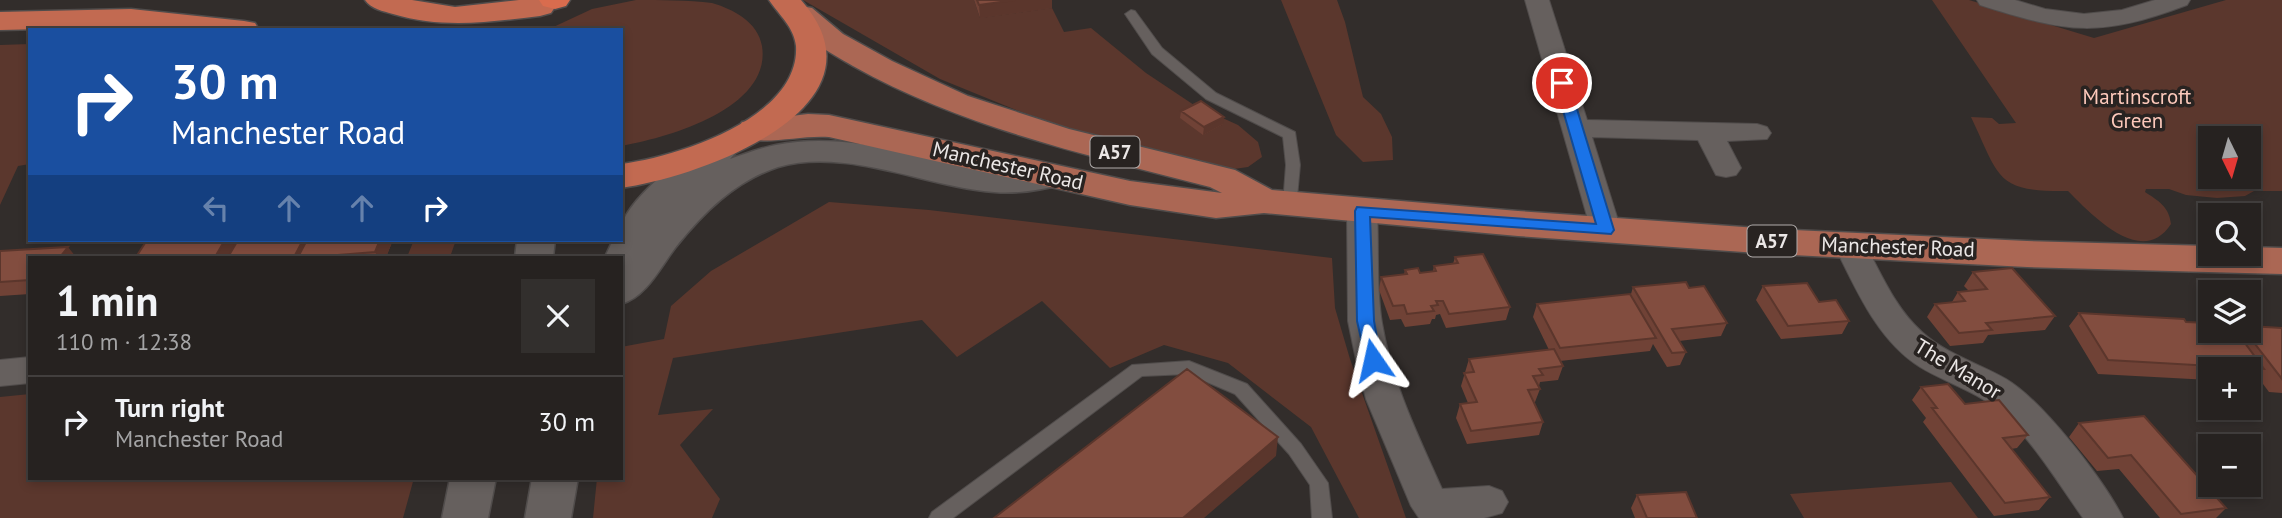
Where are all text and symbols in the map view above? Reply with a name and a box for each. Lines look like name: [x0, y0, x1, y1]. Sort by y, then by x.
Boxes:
text: 30 m: [171, 49, 278, 113]
pin: [1532, 53, 1592, 113]
icon: right: [56, 56, 147, 147]
icon: arrive: [1543, 64, 1581, 102]
park label: Martinscroft Green: [2083, 83, 2191, 134]
text: Manchester Road: [171, 111, 405, 153]
north arrow: [2198, 126, 2261, 189]
map controls: [2198, 126, 2261, 497]
street label: Manchester Road: [930, 135, 1086, 196]
road number: A57: [1090, 136, 1140, 168]
icon: left: [197, 189, 235, 227]
icon: ahead: [270, 189, 308, 227]
icon: ahead: [343, 189, 381, 227]
icon: right: [416, 189, 454, 227]
button: search: [2198, 203, 2261, 266]
road number: A57: [1748, 226, 1796, 256]
street label: Manchester Road: [1821, 230, 1975, 263]
text: 1 min: [56, 273, 158, 328]
button: close: [521, 279, 595, 353]
button: layers: [2198, 280, 2261, 343]
position arrow: [1336, 323, 1410, 397]
text: 110 m · 12:38: [56, 327, 192, 356]
street label: The Manor: [1910, 332, 2006, 405]
button: +: [2198, 357, 2261, 420]
text: Turn right: [115, 391, 224, 424]
icon: right: [56, 403, 94, 441]
text: 30 m: [539, 405, 595, 438]
text: Manchester Road: [115, 424, 283, 453]
button: −: [2198, 434, 2261, 497]

